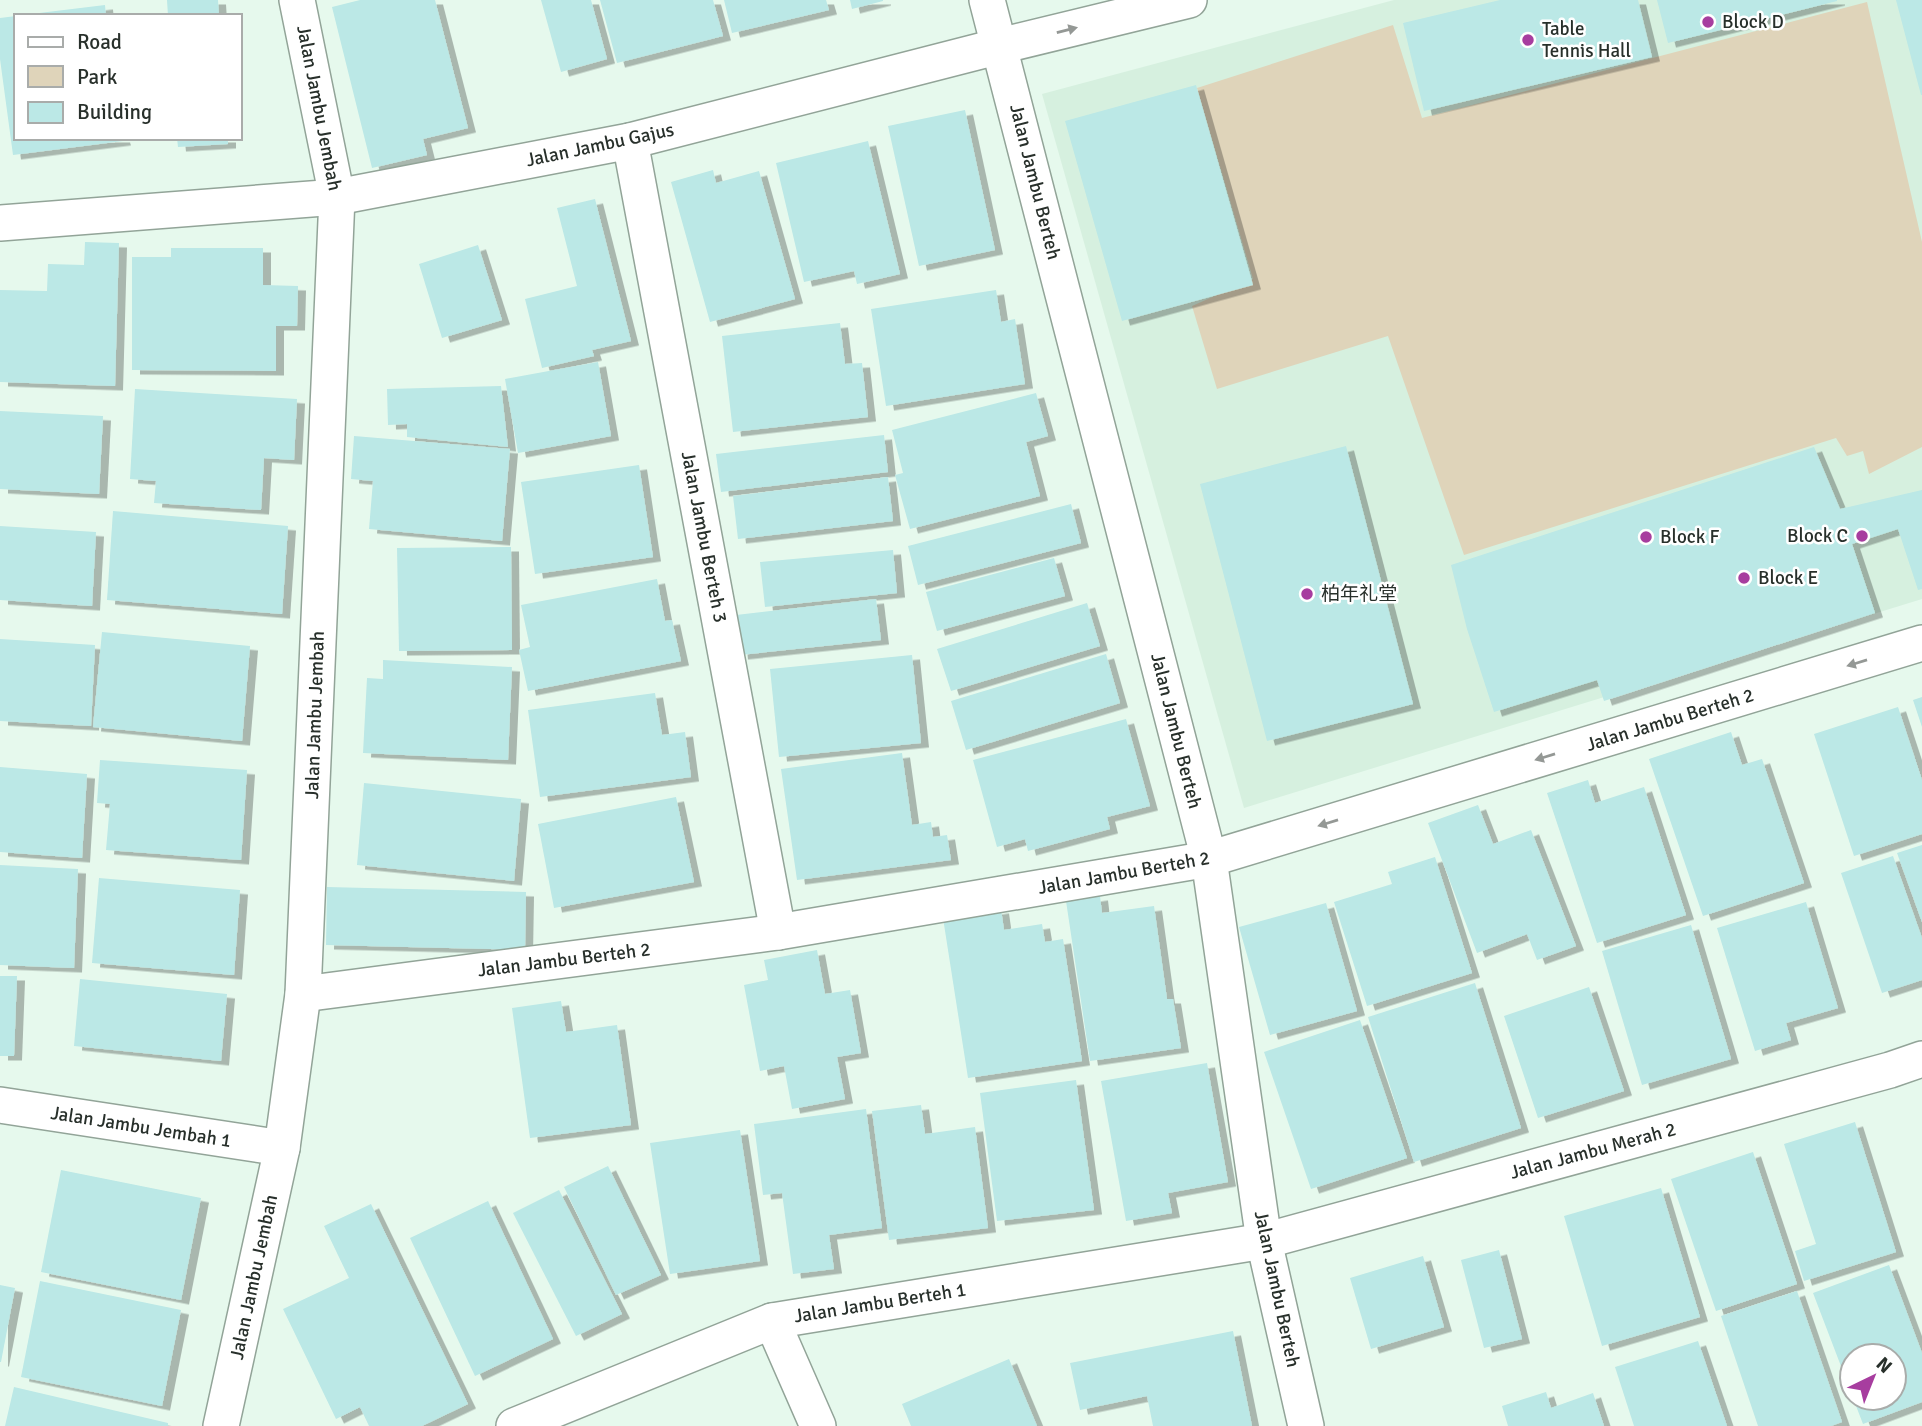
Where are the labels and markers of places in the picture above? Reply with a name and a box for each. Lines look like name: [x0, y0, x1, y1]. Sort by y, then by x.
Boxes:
place label: Block D: [1722, 10, 1784, 34]
marker: Block D: [1700, 14, 1716, 30]
place label: Table Tennis Hall: [1542, 17, 1631, 63]
marker: Table Tennis Hall: [1520, 32, 1536, 48]
place label: Block C: [1787, 524, 1848, 548]
place label: Block F: [1660, 525, 1719, 549]
marker: Block C: [1854, 528, 1870, 544]
marker: Block F: [1638, 529, 1654, 545]
place label: Block E: [1758, 566, 1818, 590]
marker: Block E: [1736, 570, 1752, 586]
place label: 柏年礼堂: [1321, 582, 1397, 606]
marker: 柏年礼堂: [1299, 586, 1315, 602]

